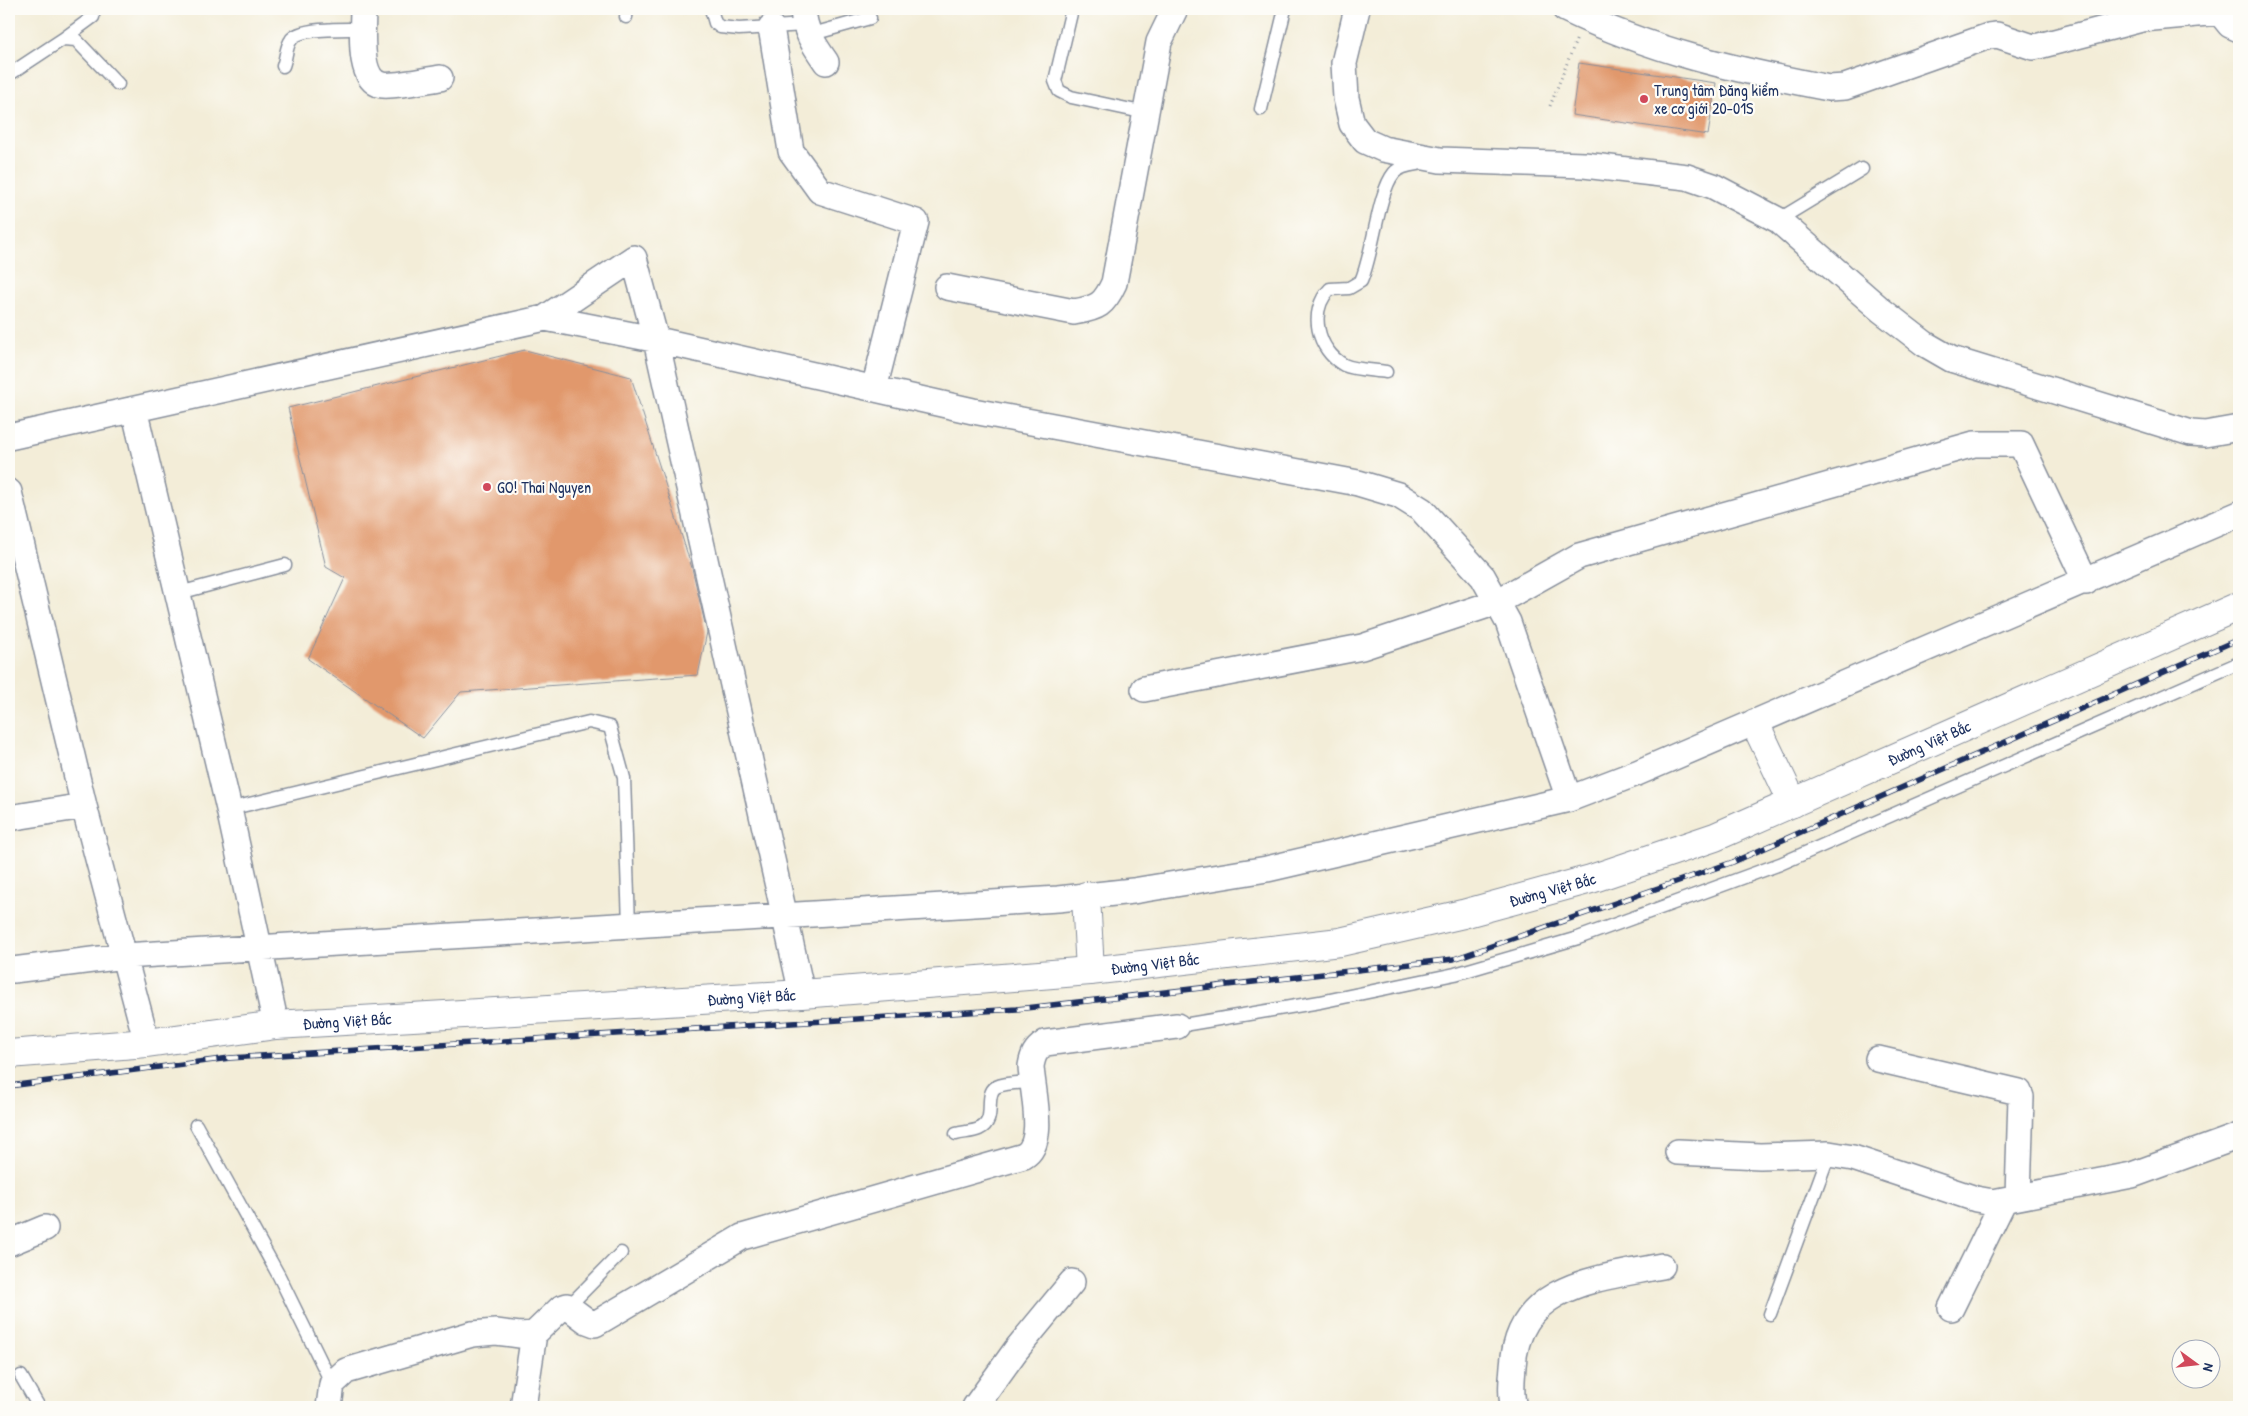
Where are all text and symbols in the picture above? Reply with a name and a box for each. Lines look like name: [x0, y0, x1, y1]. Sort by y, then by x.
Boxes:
place label: Trung tâm Đăng kiểm xe cơ giới 20-01S: [1654, 79, 1779, 119]
marker: Trung tâm Đăng kiểm xe cơ giới 20-01S: [1638, 93, 1650, 105]
place label: GO! Thai Nguyen: [497, 476, 591, 498]
marker: GO! Thai Nguyen: [481, 481, 493, 493]
street label: Đường Việt Bắc: [1884, 714, 1975, 771]
street label: Đường Việt Bắc: [1507, 867, 1599, 912]
street label: Đường Việt Bắc: [1110, 947, 1201, 979]
street label: Đường Việt Bắc: [707, 983, 797, 1011]
street label: Đường Việt Bắc: [302, 1007, 393, 1034]
north arrow: [2170, 1338, 2220, 1388]
text: N: [2199, 1361, 2219, 1374]

